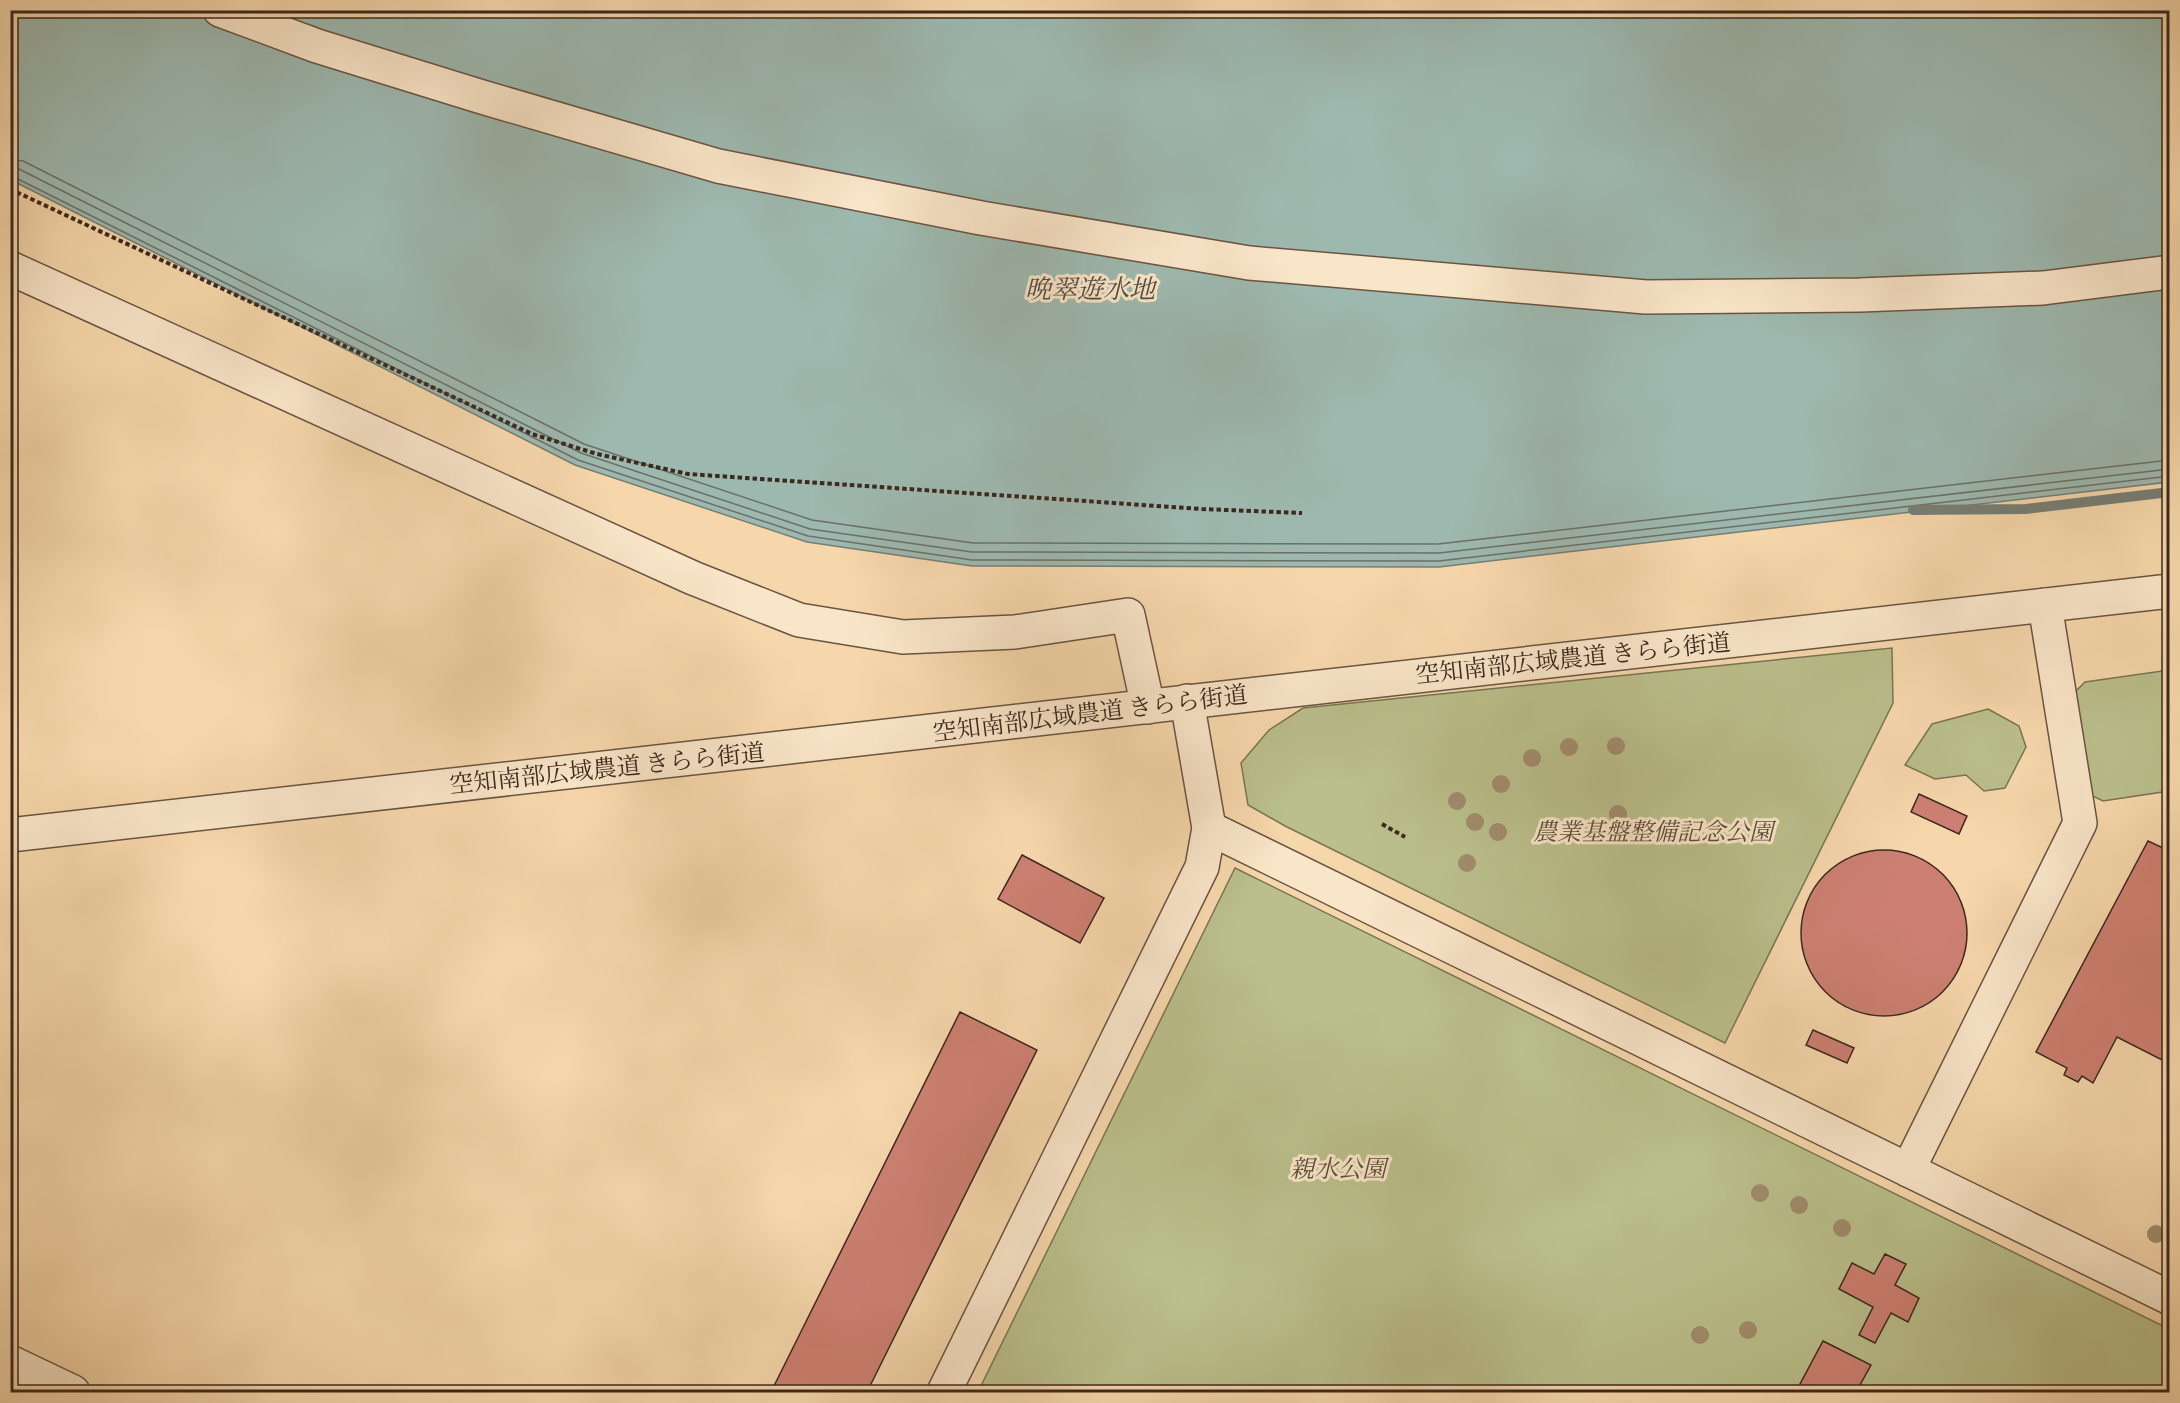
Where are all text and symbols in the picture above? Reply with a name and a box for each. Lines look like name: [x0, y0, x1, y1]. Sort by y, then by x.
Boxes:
water label: 晩翠遊水地: [1025, 272, 1158, 306]
street label: 空知南部広域農道 きらら街道: [1414, 626, 1732, 690]
street label: 空知南部広域農道 きらら街道: [931, 678, 1249, 748]
street label: 空知南部広域農道 きらら街道: [448, 736, 766, 800]
park label: 農業基盤整備記念公園: [1533, 816, 1777, 847]
park label: 親水公園: [1290, 1153, 1390, 1184]

